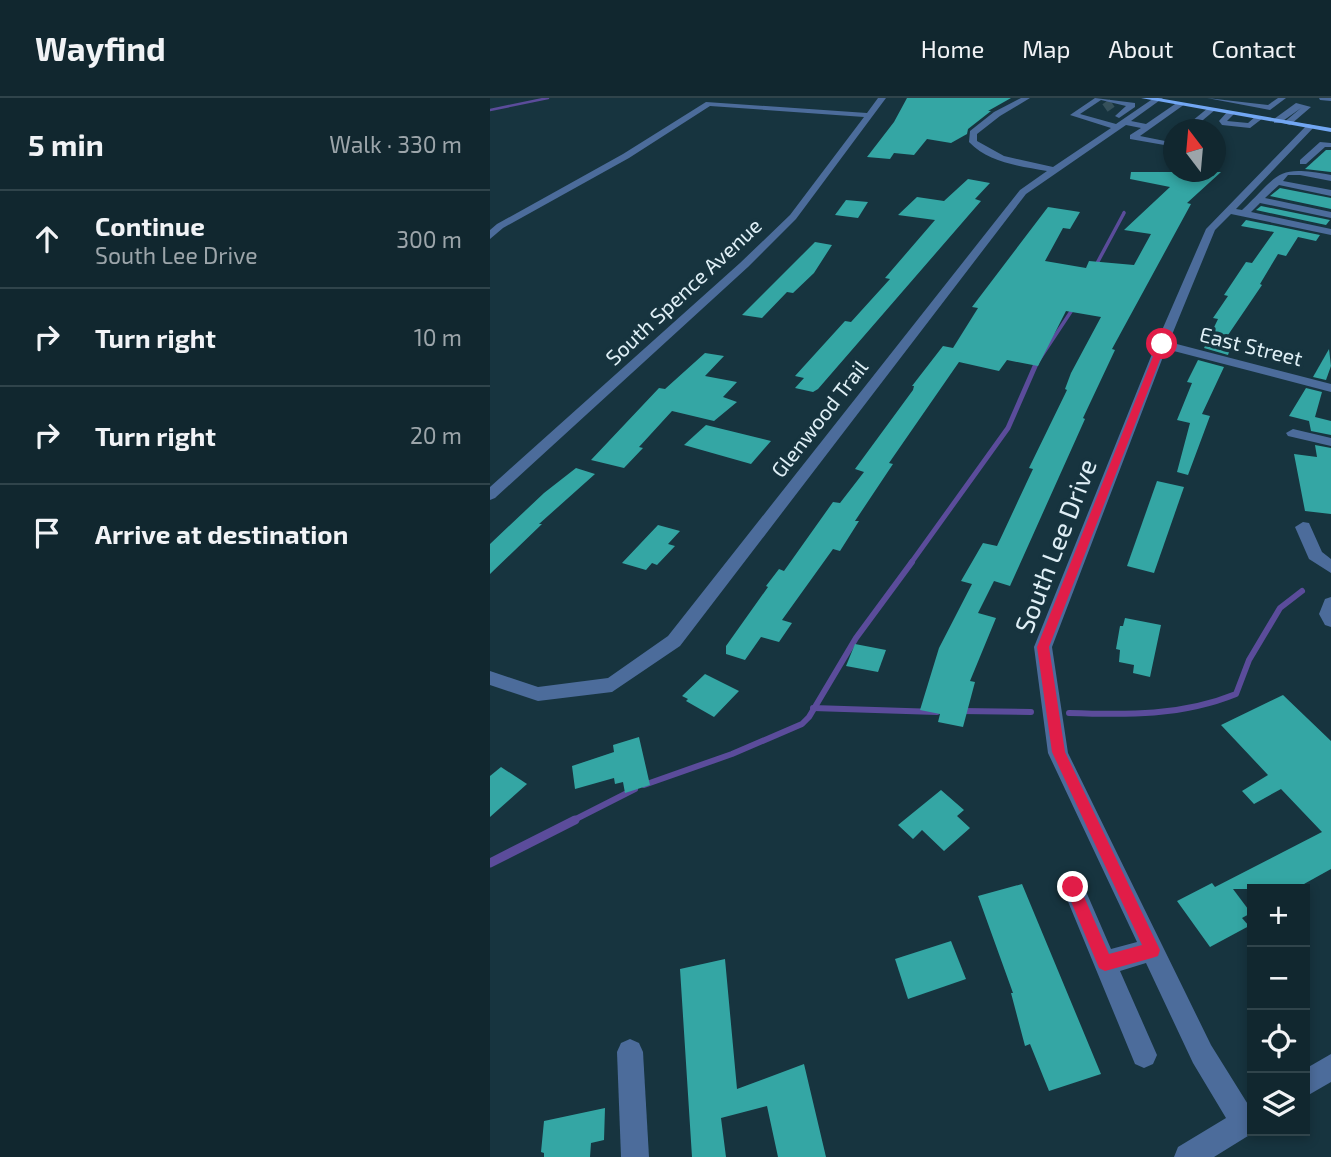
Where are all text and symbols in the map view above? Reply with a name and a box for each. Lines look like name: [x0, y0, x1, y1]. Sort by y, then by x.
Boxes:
text: Wayfind: [35, 28, 166, 68]
text: Home: [921, 34, 984, 63]
text: Map: [1022, 34, 1070, 63]
text: About: [1108, 34, 1174, 63]
text: Contact: [1212, 34, 1296, 63]
north arrow: [1163, 119, 1226, 182]
text: 5 min: [28, 126, 104, 162]
text: Walk · 330 m: [329, 130, 462, 158]
text: Continue: [95, 210, 205, 241]
street label: South Spence Avenue: [600, 212, 766, 370]
icon: ahead: [28, 220, 66, 258]
text: 300 m: [396, 225, 462, 253]
text: South Lee Drive: [95, 241, 258, 269]
icon: right: [28, 318, 66, 356]
street label: East Street: [1197, 321, 1305, 370]
text: Turn right: [95, 322, 216, 353]
text: 10 m: [414, 323, 462, 351]
route start: [1146, 328, 1177, 359]
street label: Glenwood Trail: [765, 354, 873, 482]
icon: right: [28, 416, 66, 454]
text: Turn right: [95, 420, 216, 451]
text: 20 m: [410, 421, 462, 449]
street label: South Lee Drive: [1007, 454, 1102, 637]
icon: arrive: [28, 514, 66, 552]
text: Arrive at destination: [95, 518, 348, 549]
route end: [1057, 871, 1088, 902]
map controls: [1247, 884, 1310, 1136]
button: +: [1247, 884, 1310, 947]
button: −: [1247, 947, 1310, 1010]
button: locate: [1247, 1010, 1310, 1073]
button: layers: [1247, 1073, 1310, 1136]

